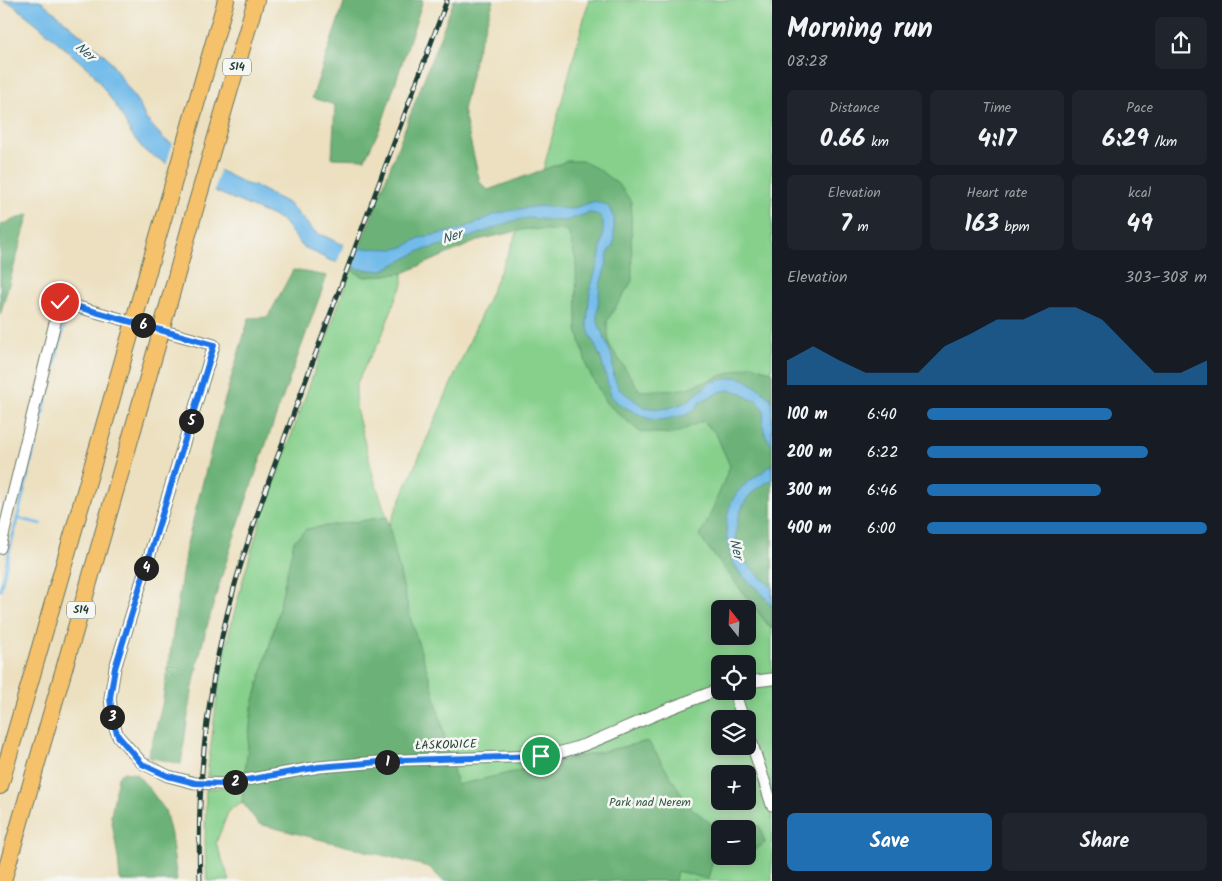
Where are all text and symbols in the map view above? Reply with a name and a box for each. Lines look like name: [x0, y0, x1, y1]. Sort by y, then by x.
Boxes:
text: Morning run: [787, 7, 933, 52]
button: share: [1155, 17, 1207, 69]
water label: Ner: [70, 37, 102, 69]
text: 08:28: [787, 49, 828, 74]
road number: S14: [223, 58, 251, 76]
text: Distance: [829, 97, 879, 119]
text: Time: [983, 97, 1011, 119]
text: Pace: [1126, 97, 1153, 119]
text: 0.66: [820, 119, 866, 159]
text: 4:17: [977, 119, 1017, 159]
text: 6:29: [1102, 119, 1149, 159]
text: km: [866, 131, 889, 153]
text: /km: [1149, 131, 1177, 153]
text: Elevation: [828, 182, 881, 204]
text: Heart rate: [967, 182, 1027, 204]
text: kcal: [1128, 182, 1151, 204]
text: 7: [840, 204, 852, 244]
text: 163: [964, 204, 999, 244]
text: 49: [1127, 204, 1153, 244]
text: m: [852, 216, 869, 238]
text: bpm: [999, 216, 1030, 238]
water label: Ner: [439, 222, 468, 251]
text: Elevation: [787, 265, 848, 290]
text: 303–308 m: [1125, 265, 1207, 290]
pin: [39, 281, 81, 323]
icon: check: [46, 288, 74, 316]
pin: 6: [130, 312, 156, 338]
text: 6: [140, 314, 147, 336]
text: 100 m: [787, 402, 828, 427]
text: 6:40: [867, 402, 897, 427]
pin: 5: [178, 408, 204, 434]
text: 5: [188, 410, 195, 432]
text: 200 m: [787, 440, 832, 465]
text: 6:22: [867, 440, 898, 465]
text: 300 m: [787, 478, 831, 503]
text: 6:46: [867, 478, 898, 503]
text: 400 m: [787, 516, 831, 541]
text: 6:00: [867, 516, 896, 541]
water label: Ner: [723, 536, 750, 565]
pin: 4: [134, 556, 158, 580]
text: 4: [143, 557, 150, 579]
north arrow: [711, 600, 756, 645]
map controls: [711, 600, 756, 865]
road number: S14: [67, 602, 95, 618]
button: locate: [711, 655, 756, 700]
pin: 3: [100, 704, 124, 730]
text: 3: [109, 706, 116, 728]
button: layers: [711, 710, 756, 755]
street label: ŁASKOWICE: [415, 734, 478, 756]
pin: [520, 735, 562, 777]
icon: arrive: [527, 742, 555, 770]
pin: 1: [374, 750, 400, 774]
text: 1: [385, 751, 390, 773]
button: +: [711, 765, 756, 810]
pin: 2: [222, 770, 248, 794]
text: 2: [231, 771, 240, 793]
park label: Park nad Nerem: [609, 793, 691, 812]
button: Save: [787, 813, 992, 871]
button: Share: [1002, 813, 1207, 871]
button: −: [711, 820, 756, 865]

